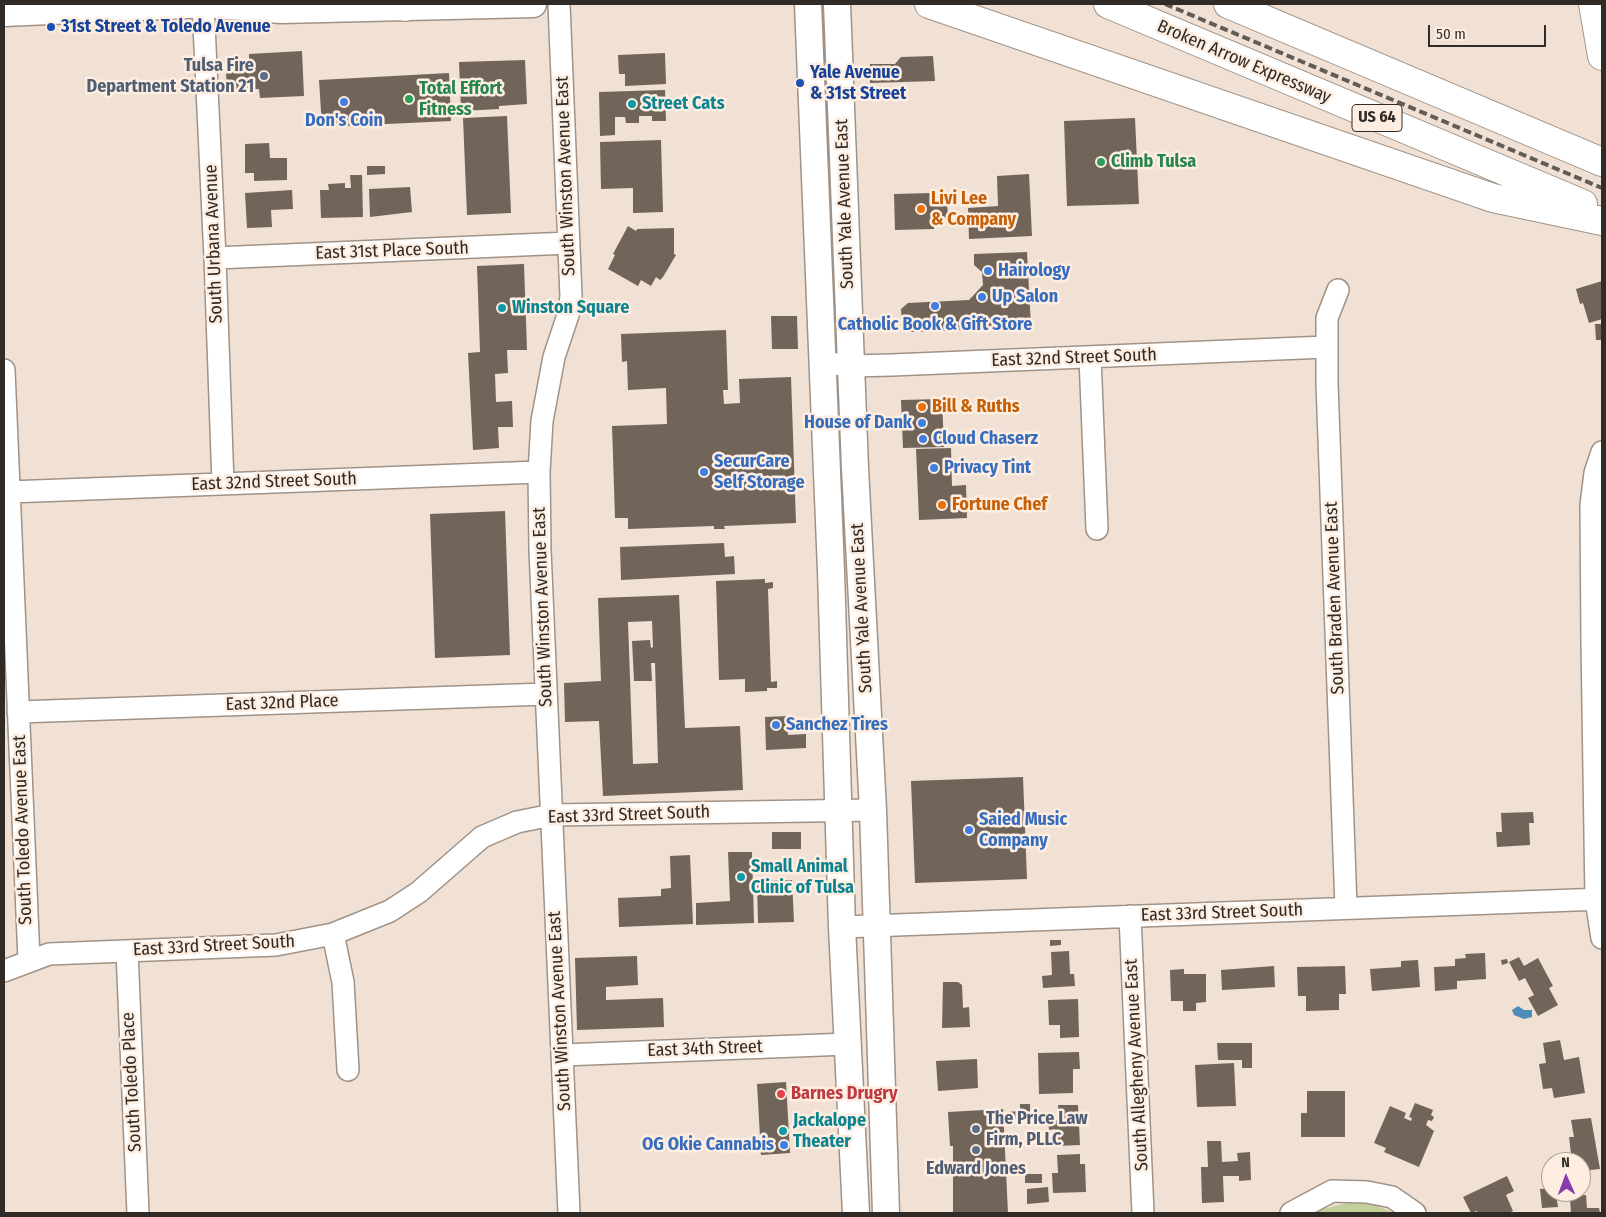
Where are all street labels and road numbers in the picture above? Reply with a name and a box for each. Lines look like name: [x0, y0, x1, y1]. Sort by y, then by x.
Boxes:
street label: Broken Arrow Expressway: [1154, 16, 1334, 108]
street label: South Winston Avenue East: [552, 76, 580, 276]
road number: US 64: [1352, 105, 1402, 132]
street label: South Yale Avenue East: [831, 119, 859, 289]
street label: South Urbana Avenue: [200, 164, 228, 324]
street label: East 31st Place South: [315, 238, 469, 264]
street label: East 32nd Street South: [991, 344, 1157, 372]
street label: East 32nd Street South: [191, 468, 357, 496]
street label: South Braden Avenue East: [1321, 501, 1349, 695]
street label: South Winston Avenue East: [529, 507, 557, 707]
street label: South Yale Avenue East: [847, 522, 877, 694]
street label: East 32nd Place: [225, 690, 339, 716]
street label: South Toledo Avenue East: [9, 735, 37, 925]
street label: East 33rd Street South: [548, 801, 710, 829]
street label: East 33rd Street South: [1141, 899, 1303, 927]
street label: South Winston Avenue East: [544, 910, 576, 1112]
street label: East 33rd Street South: [132, 931, 296, 961]
street label: South Allegheny Avenue East: [1121, 958, 1153, 1172]
street label: South Toledo Place: [118, 1011, 146, 1153]
street label: East 34th Street: [647, 1036, 763, 1062]

